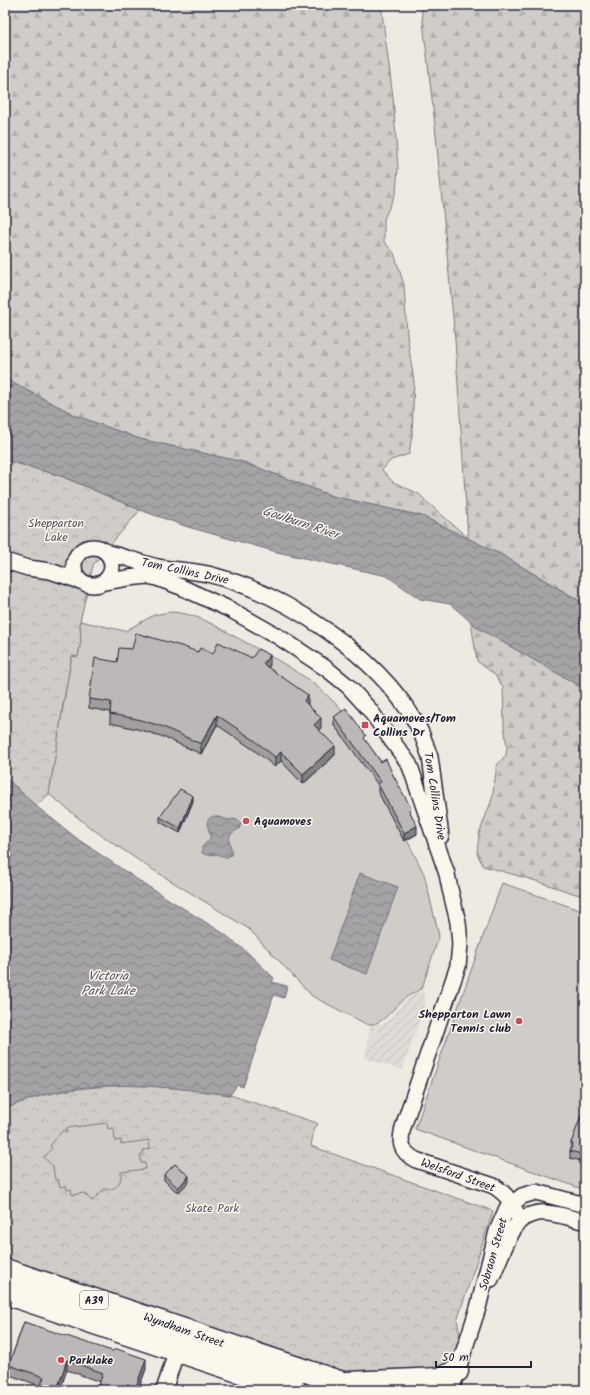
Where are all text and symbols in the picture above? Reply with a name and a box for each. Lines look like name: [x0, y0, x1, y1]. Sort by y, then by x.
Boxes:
water label: Goulburn River: [260, 501, 344, 546]
park label: Shepparton Lake: [28, 514, 84, 547]
street label: Tom Collins Drive: [139, 553, 231, 590]
place label: Aquamoves/Tom Collins Dr: [373, 709, 456, 742]
marker: Aquamoves/Tom Collins Dr: [360, 720, 370, 730]
street label: Tom Collins Drive: [418, 751, 451, 842]
place label: Aquamoves: [254, 812, 312, 831]
marker: Aquamoves: [241, 816, 251, 826]
water label: Victoria Park Lake: [81, 966, 136, 1002]
place label: Shepparton Lawn Tennis club: [418, 1005, 511, 1038]
marker: Shepparton Lawn Tennis club: [514, 1016, 524, 1026]
street label: Welsford Street: [418, 1153, 498, 1198]
park label: Skate Park: [185, 1199, 239, 1218]
street label: Sobraon Street: [474, 1215, 513, 1293]
road number: A39: [80, 1291, 108, 1309]
street label: Wyndham Street: [141, 1308, 227, 1353]
scale bar: [436, 1343, 531, 1369]
text: 50 m: [442, 1348, 469, 1367]
place label: Parklake: [69, 1351, 113, 1370]
marker: Parklake: [56, 1355, 66, 1365]

